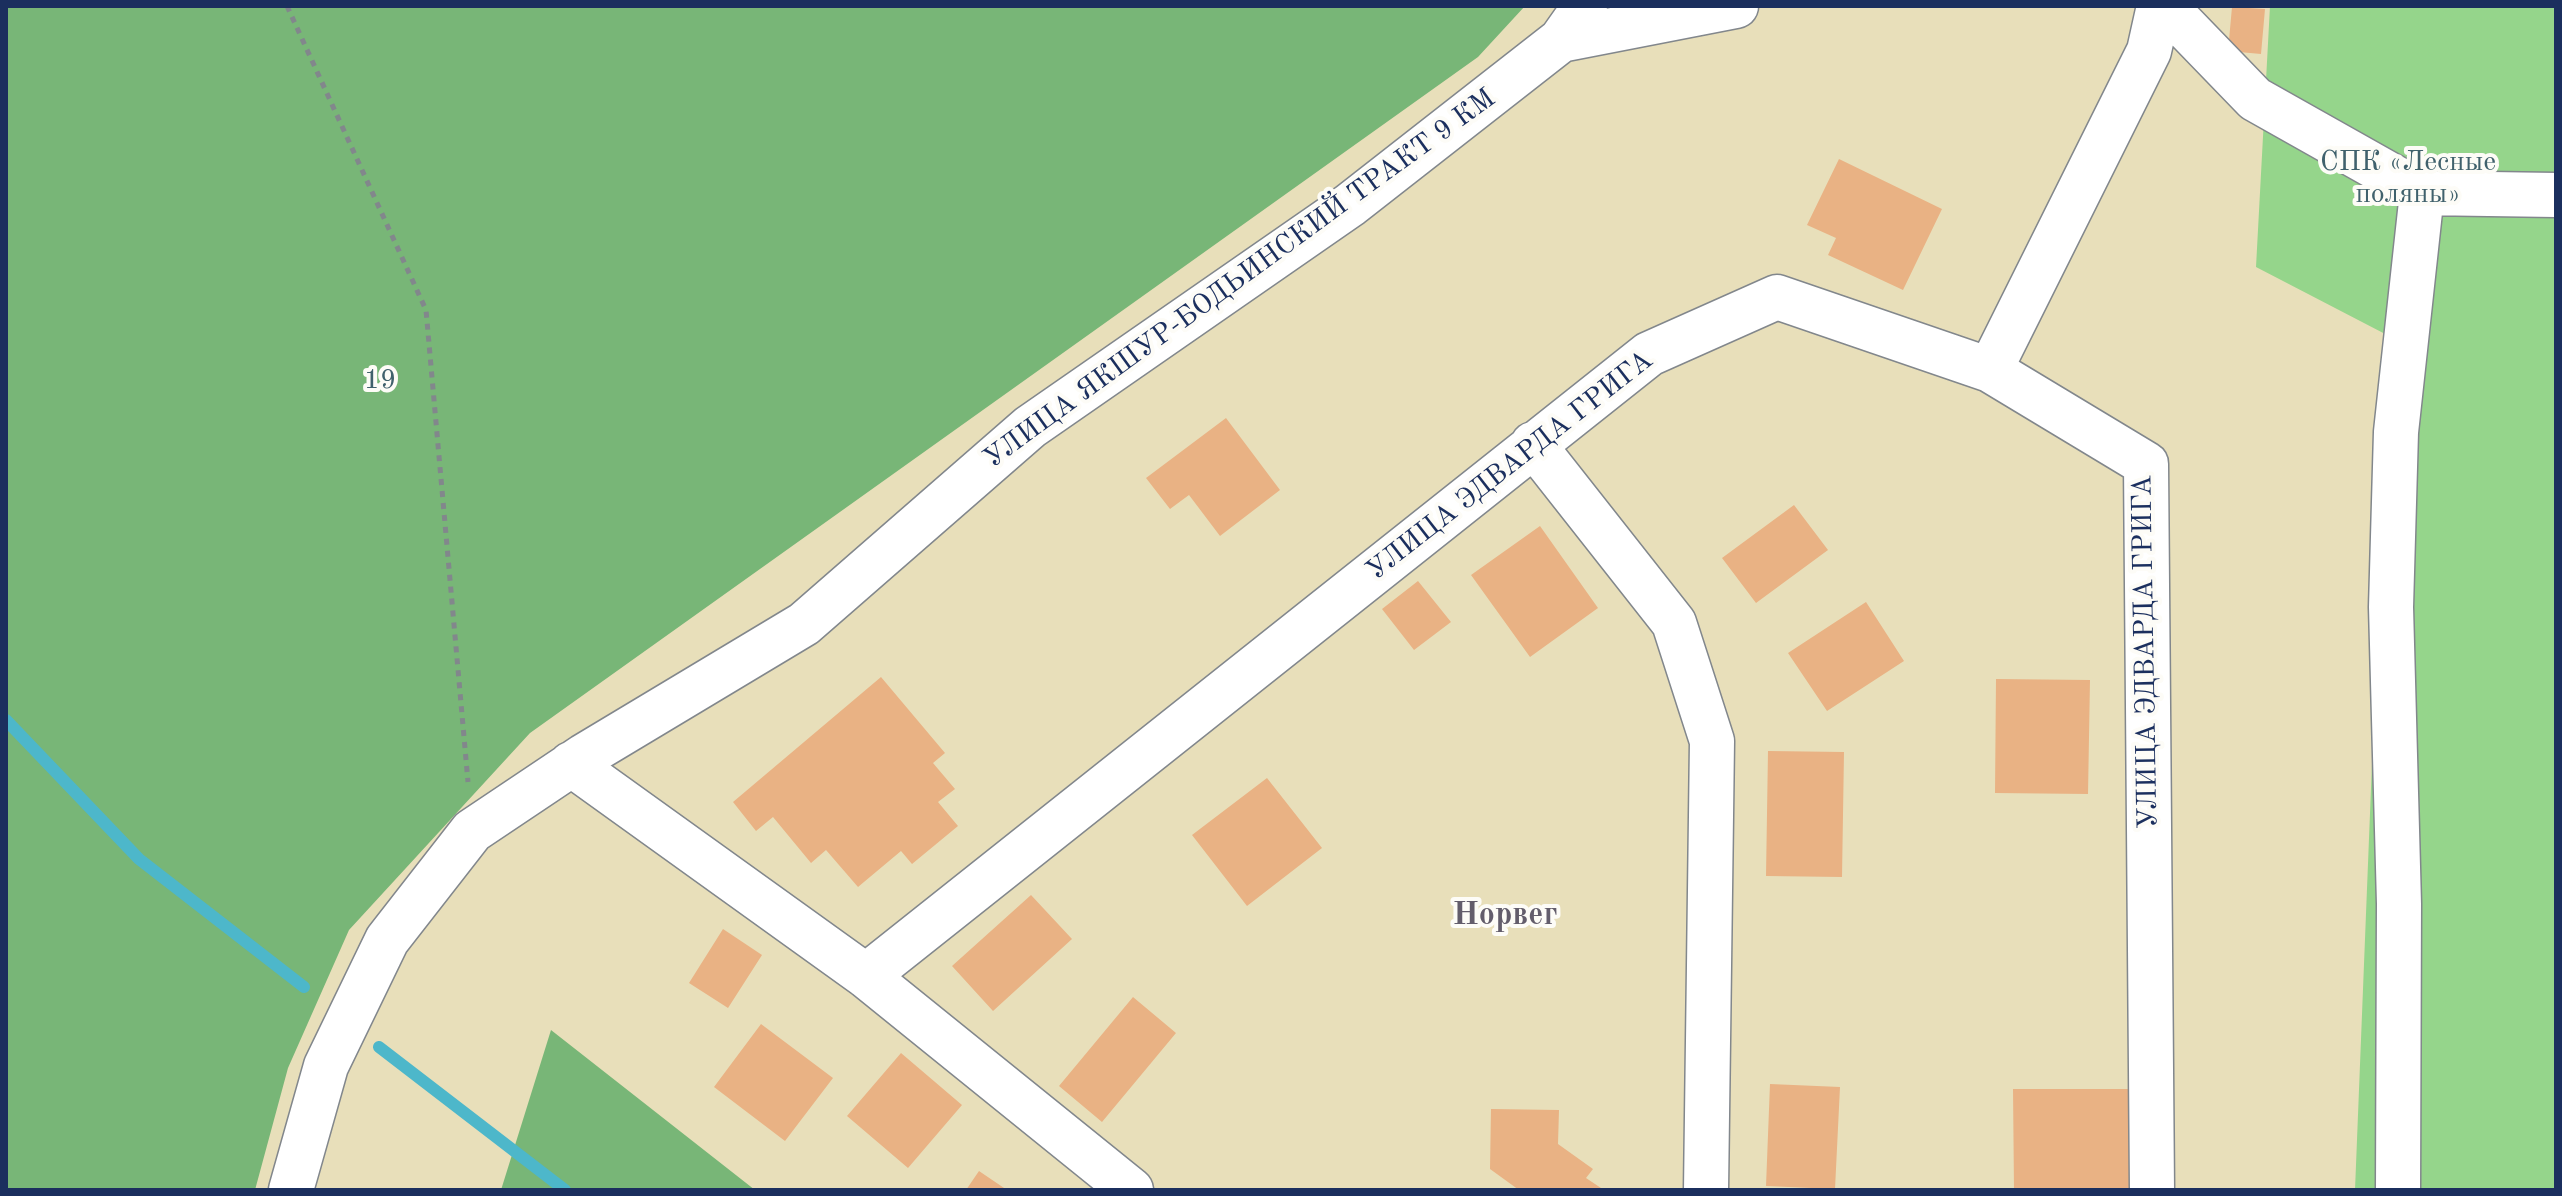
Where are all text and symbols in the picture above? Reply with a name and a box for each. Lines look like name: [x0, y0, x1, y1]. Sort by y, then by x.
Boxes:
street label: УЛИЦА ЯКШУР-БОДЬИНСКИЙ ТРАКТ 9 КМ: [978, 82, 1502, 476]
park label: СПК «Лесные поляны»: [2320, 146, 2496, 212]
street label: УЛИЦА ЭДВАРДА ГРИГА: [1360, 344, 1660, 588]
park label: 19: [364, 364, 396, 398]
street label: УЛИЦА ЭДВАРДА ГРИГА: [2126, 475, 2166, 829]
district label: Норвег: [1452, 897, 1558, 935]

